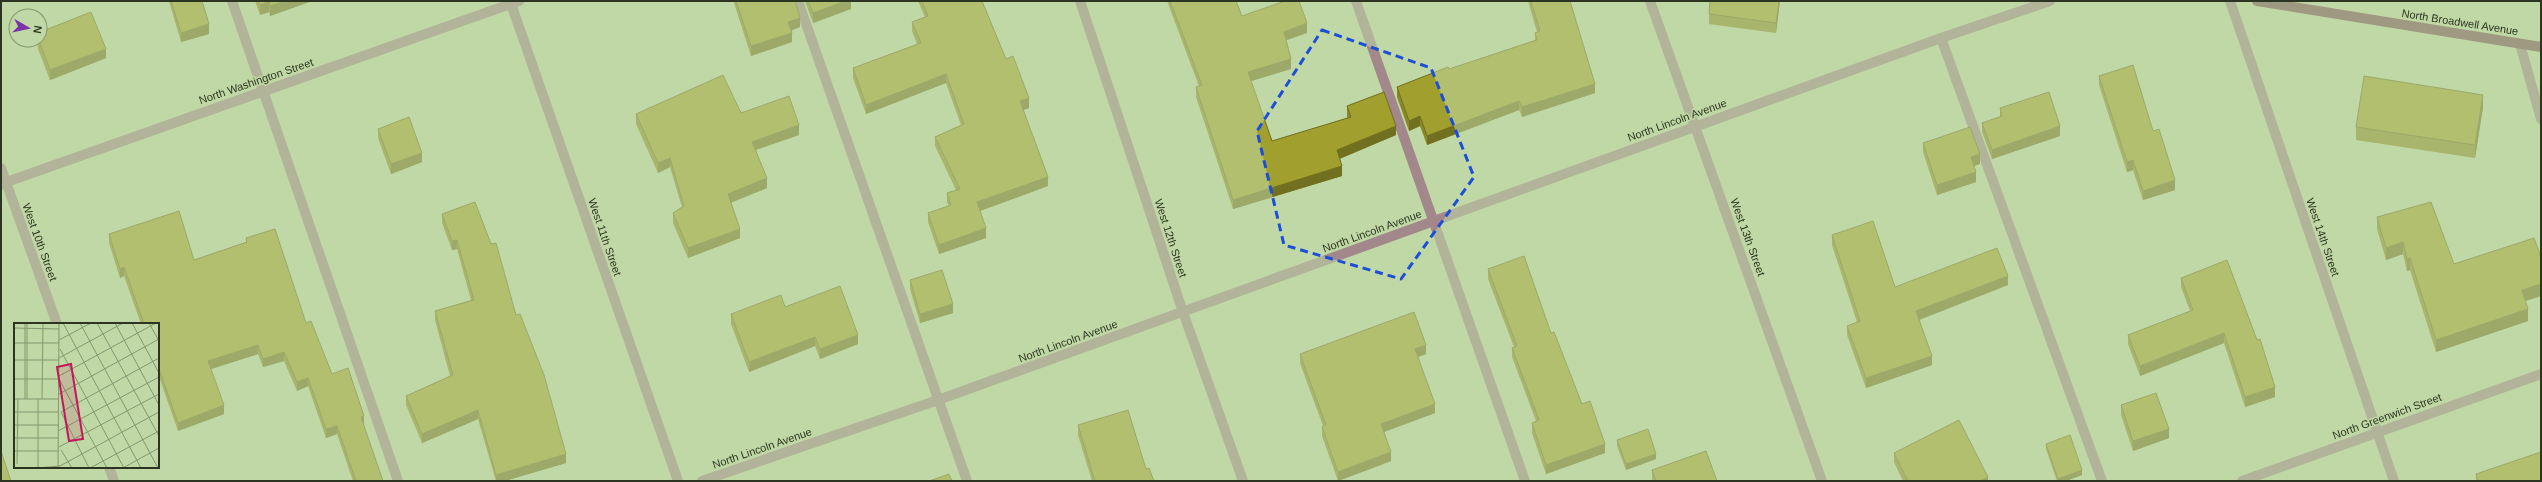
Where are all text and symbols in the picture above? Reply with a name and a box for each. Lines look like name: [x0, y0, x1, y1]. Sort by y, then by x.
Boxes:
street label: North Broadwell Avenue: [2401, 7, 2519, 37]
north arrow: [8, 8, 48, 48]
text: N: [31, 25, 44, 34]
street label: North Washington Street: [197, 56, 315, 106]
street label: North Lincoln Avenue: [1626, 97, 1728, 143]
street label: West 14th Street: [2304, 196, 2342, 278]
street label: West 11th Street: [586, 197, 624, 277]
street label: West 12th Street: [1153, 197, 1189, 279]
street label: West 13th Street: [1728, 197, 1768, 277]
street label: West 10th Street: [20, 202, 60, 282]
street label: North Lincoln Avenue: [1321, 208, 1423, 254]
street label: North Lincoln Avenue: [1017, 318, 1119, 364]
inset map: [14, 323, 159, 468]
street label: North Greenwich Street: [2331, 391, 2443, 441]
street label: North Lincoln Avenue: [711, 425, 813, 471]

